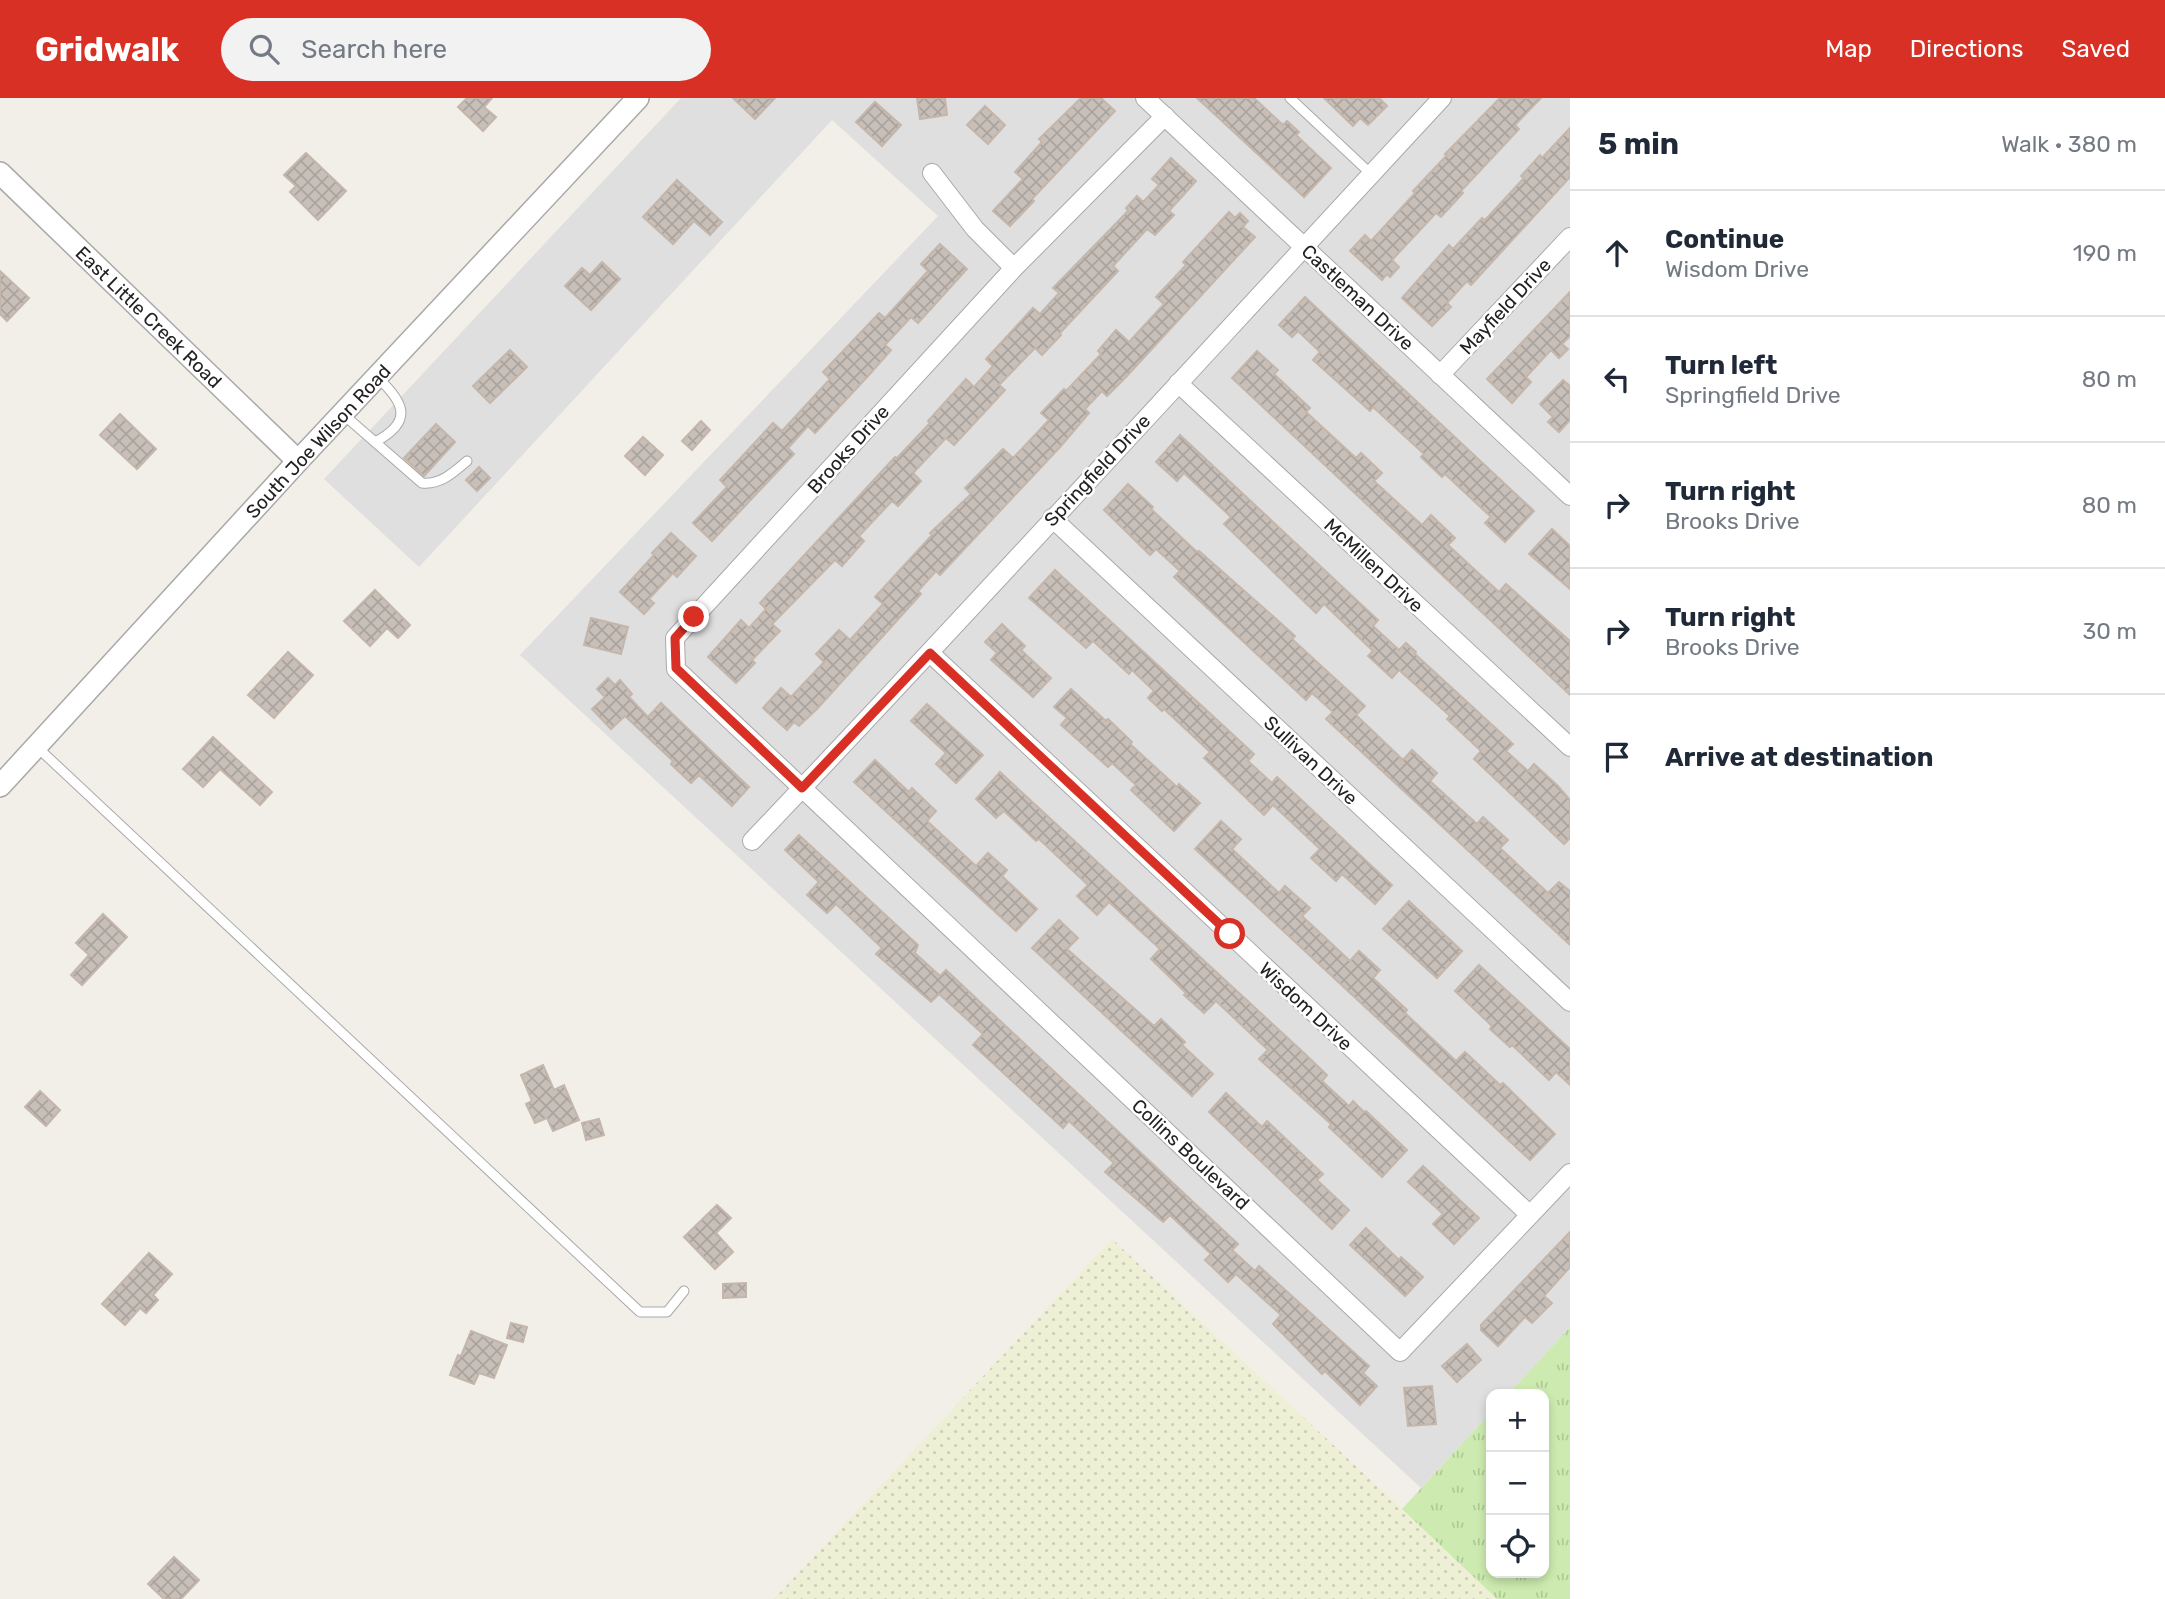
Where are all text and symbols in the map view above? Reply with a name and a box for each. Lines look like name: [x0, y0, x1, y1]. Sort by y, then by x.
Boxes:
search box: [221, 18, 711, 81]
text: Gridwalk: [35, 30, 179, 69]
icon: search: [245, 30, 283, 68]
text: Search here: [301, 34, 447, 65]
text: Map: [1825, 35, 1872, 63]
text: Directions: [1910, 35, 2023, 63]
text: Saved: [2061, 35, 2130, 63]
text: 5 min: [1598, 126, 1679, 162]
text: Walk · 380 m: [2001, 130, 2137, 158]
text: Continue: [1665, 224, 1784, 255]
icon: ahead: [1598, 234, 1636, 272]
text: 190 m: [2073, 239, 2137, 267]
street label: Castleman Drive: [1297, 240, 1418, 355]
street label: East Little Creek Road: [71, 242, 226, 393]
street label: Mayfield Drive: [1455, 253, 1556, 359]
text: Wisdom Drive: [1665, 255, 1809, 283]
text: Turn left: [1665, 350, 1777, 381]
street label: South Joe Wilson Road: [241, 360, 396, 523]
icon: left: [1598, 360, 1636, 398]
text: 80 m: [2082, 365, 2137, 393]
text: Springfield Drive: [1665, 381, 1841, 409]
street label: Brooks Drive: [803, 400, 894, 498]
street label: Springfield Drive: [1039, 409, 1155, 531]
text: Turn right: [1665, 476, 1795, 507]
icon: right: [1598, 486, 1636, 524]
text: 80 m: [2082, 491, 2137, 519]
text: Brooks Drive: [1665, 507, 1800, 535]
street label: McMillen Drive: [1319, 514, 1428, 617]
route end: [678, 601, 709, 632]
text: Turn right: [1665, 602, 1795, 633]
icon: right: [1598, 612, 1636, 650]
text: 30 m: [2082, 617, 2137, 645]
text: Brooks Drive: [1665, 633, 1800, 661]
street label: Sullivan Drive: [1259, 711, 1362, 810]
icon: arrive: [1598, 738, 1636, 776]
text: Arrive at destination: [1665, 742, 1933, 773]
route start: [1214, 918, 1245, 949]
street label: Wisdom Drive: [1254, 957, 1357, 1055]
street label: Collins Boulevard: [1127, 1094, 1254, 1215]
map controls: [1486, 1389, 1549, 1578]
button: +: [1486, 1389, 1549, 1452]
button: −: [1486, 1452, 1549, 1515]
button: locate: [1486, 1515, 1549, 1578]

